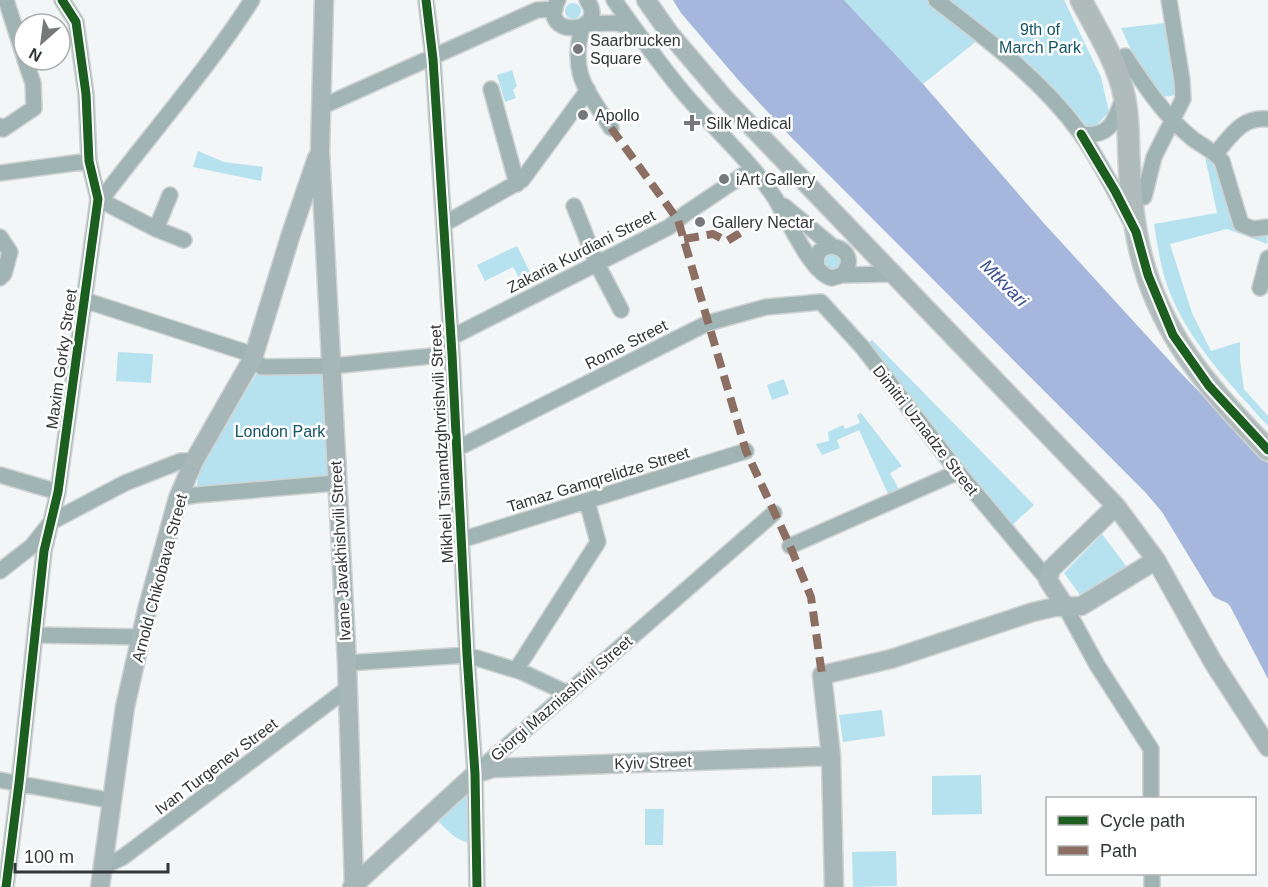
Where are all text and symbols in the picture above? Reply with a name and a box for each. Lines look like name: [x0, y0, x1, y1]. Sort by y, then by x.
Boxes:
north arrow: [12, 12, 72, 72]
park label: 9th of March Park: [999, 21, 1082, 56]
place label: Saarbrucken Square: [590, 32, 681, 67]
marker: Saarbrucken Square: [571, 42, 585, 56]
text: N: [26, 45, 44, 65]
place label: Apollo: [595, 107, 640, 124]
marker: Apollo: [576, 108, 590, 122]
marker: Silk Medical: [683, 114, 701, 132]
place label: Silk Medical: [706, 115, 791, 132]
place label: iArt Gallery: [736, 171, 815, 188]
marker: iArt Gallery: [717, 172, 731, 186]
street label: Zakaria Kurdiani Street: [504, 206, 658, 296]
place label: Gallery Nectar: [712, 214, 815, 231]
marker: Gallery Nectar: [693, 215, 707, 229]
water label: Mtkvari: [976, 255, 1032, 311]
street label: Maxim Gorky Street: [43, 287, 80, 430]
street label: Rome Street: [582, 316, 671, 372]
street label: Mikheil Tsinamdzghvrishvili Street: [427, 324, 456, 564]
street label: Dimitri Uznadze Street: [870, 362, 982, 499]
park label: London Park: [235, 423, 326, 440]
street label: Tamaz Gamqrelidze Street: [505, 443, 692, 515]
street label: Ivane Javakhishvili Street: [327, 460, 354, 642]
street label: Arnold Chikobava Street: [129, 492, 190, 664]
street label: Giorgi Mazniashvili Street: [487, 632, 636, 764]
street label: Ivan Turgenev Street: [152, 715, 281, 818]
street label: Kyiv Street: [614, 753, 693, 772]
legend: [1046, 797, 1256, 875]
text: Cycle path: [1100, 811, 1185, 831]
scale bar: [15, 836, 168, 874]
text: Path: [1100, 841, 1137, 861]
text: 100 m: [24, 847, 74, 867]

